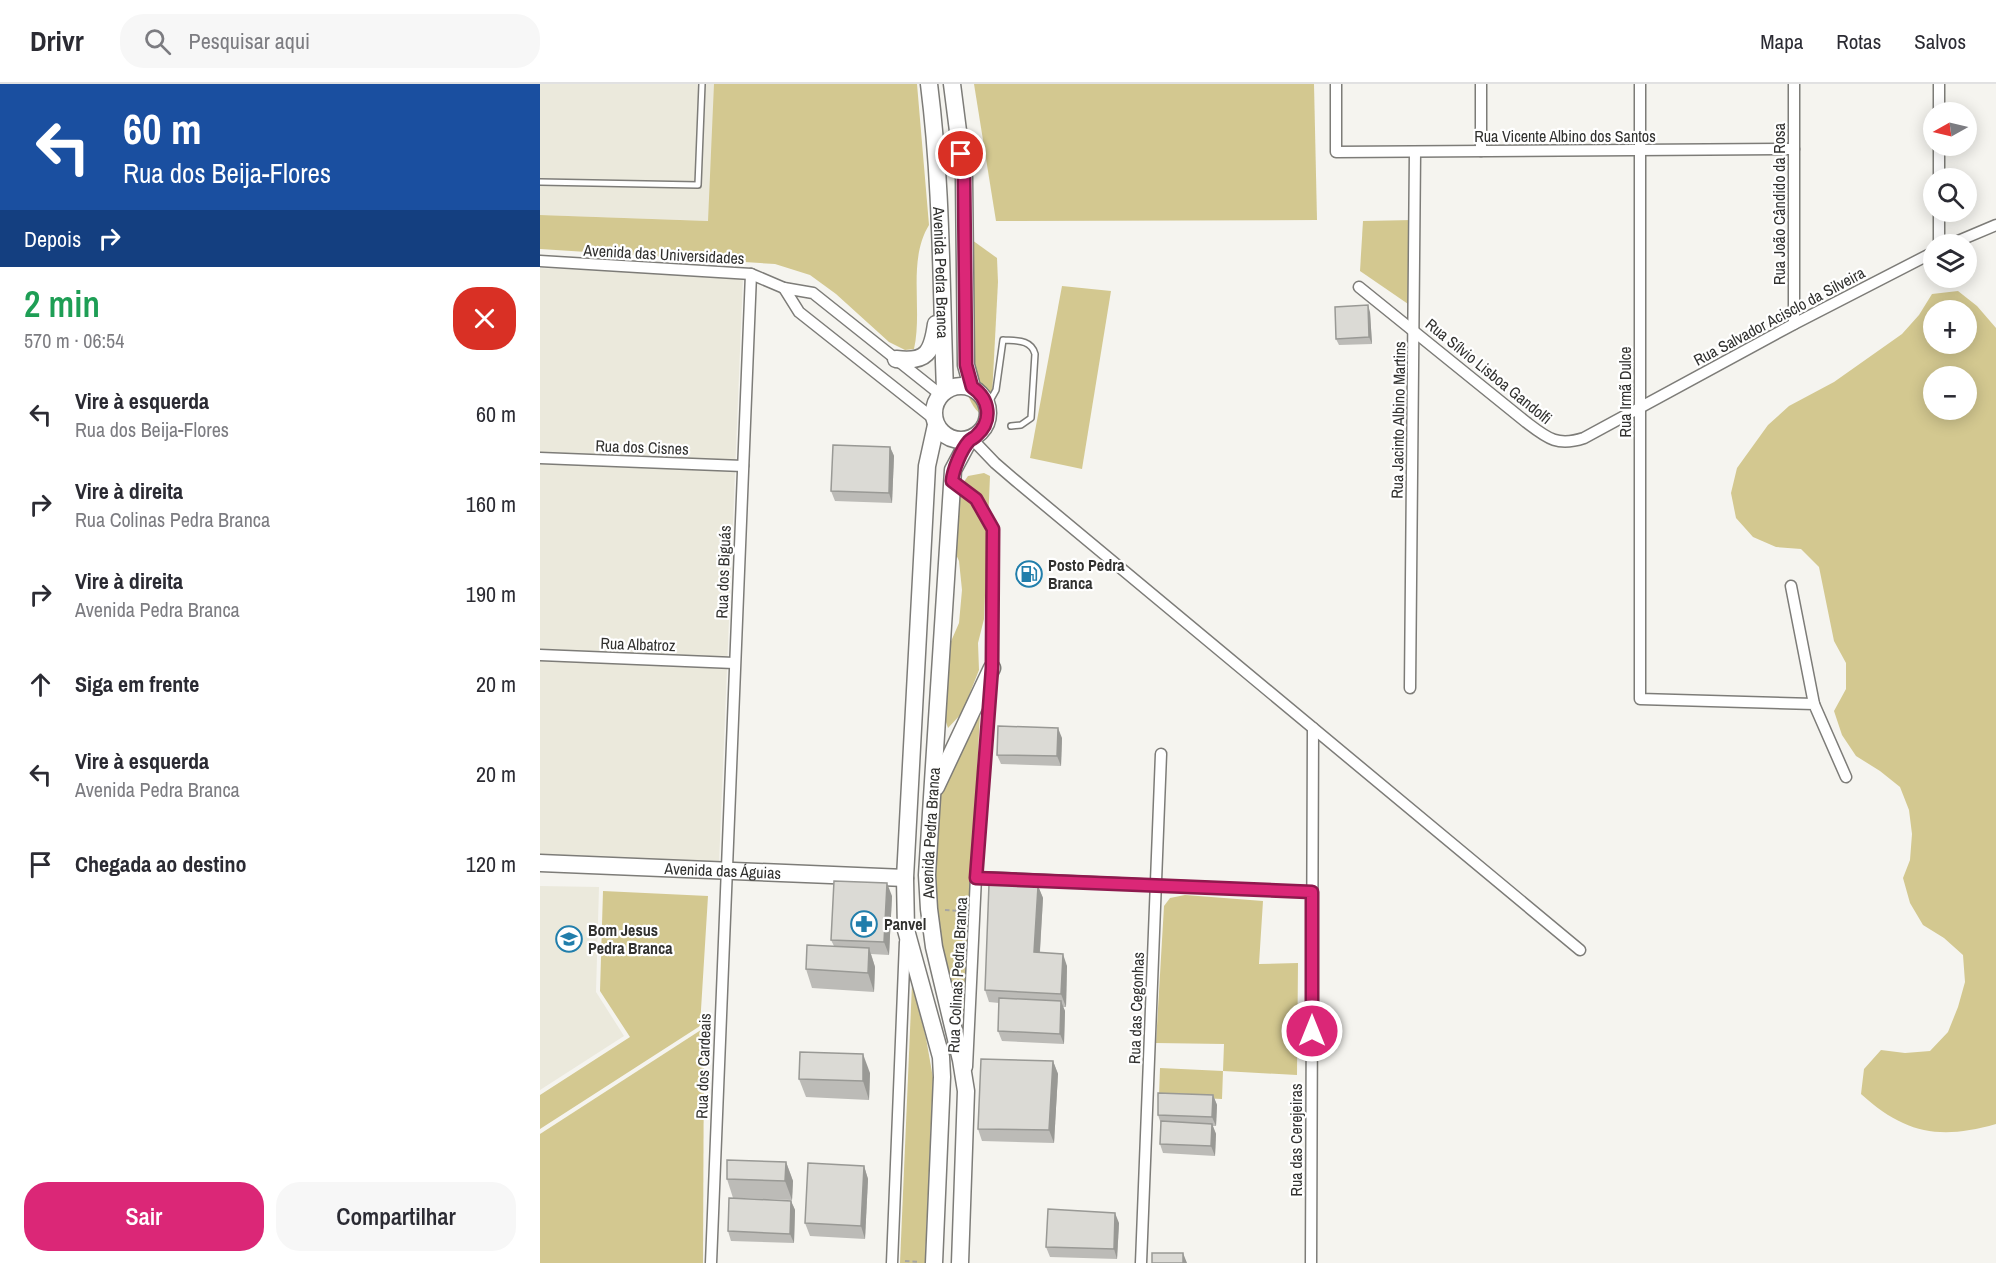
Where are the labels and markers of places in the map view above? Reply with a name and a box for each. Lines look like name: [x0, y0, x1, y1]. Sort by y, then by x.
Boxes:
pin: [935, 128, 986, 179]
place label: Posto Pedra Branca: [1048, 554, 1125, 594]
fuel station icon: Posto Pedra Branca: [1014, 559, 1044, 589]
pharmacy icon: Panvel: [849, 909, 879, 939]
place label: Panvel: [884, 913, 926, 935]
place label: Bom Jesus Pedra Branca: [588, 919, 673, 959]
school or university icon: Bom Jesus Pedra Branca: [554, 924, 584, 954]

